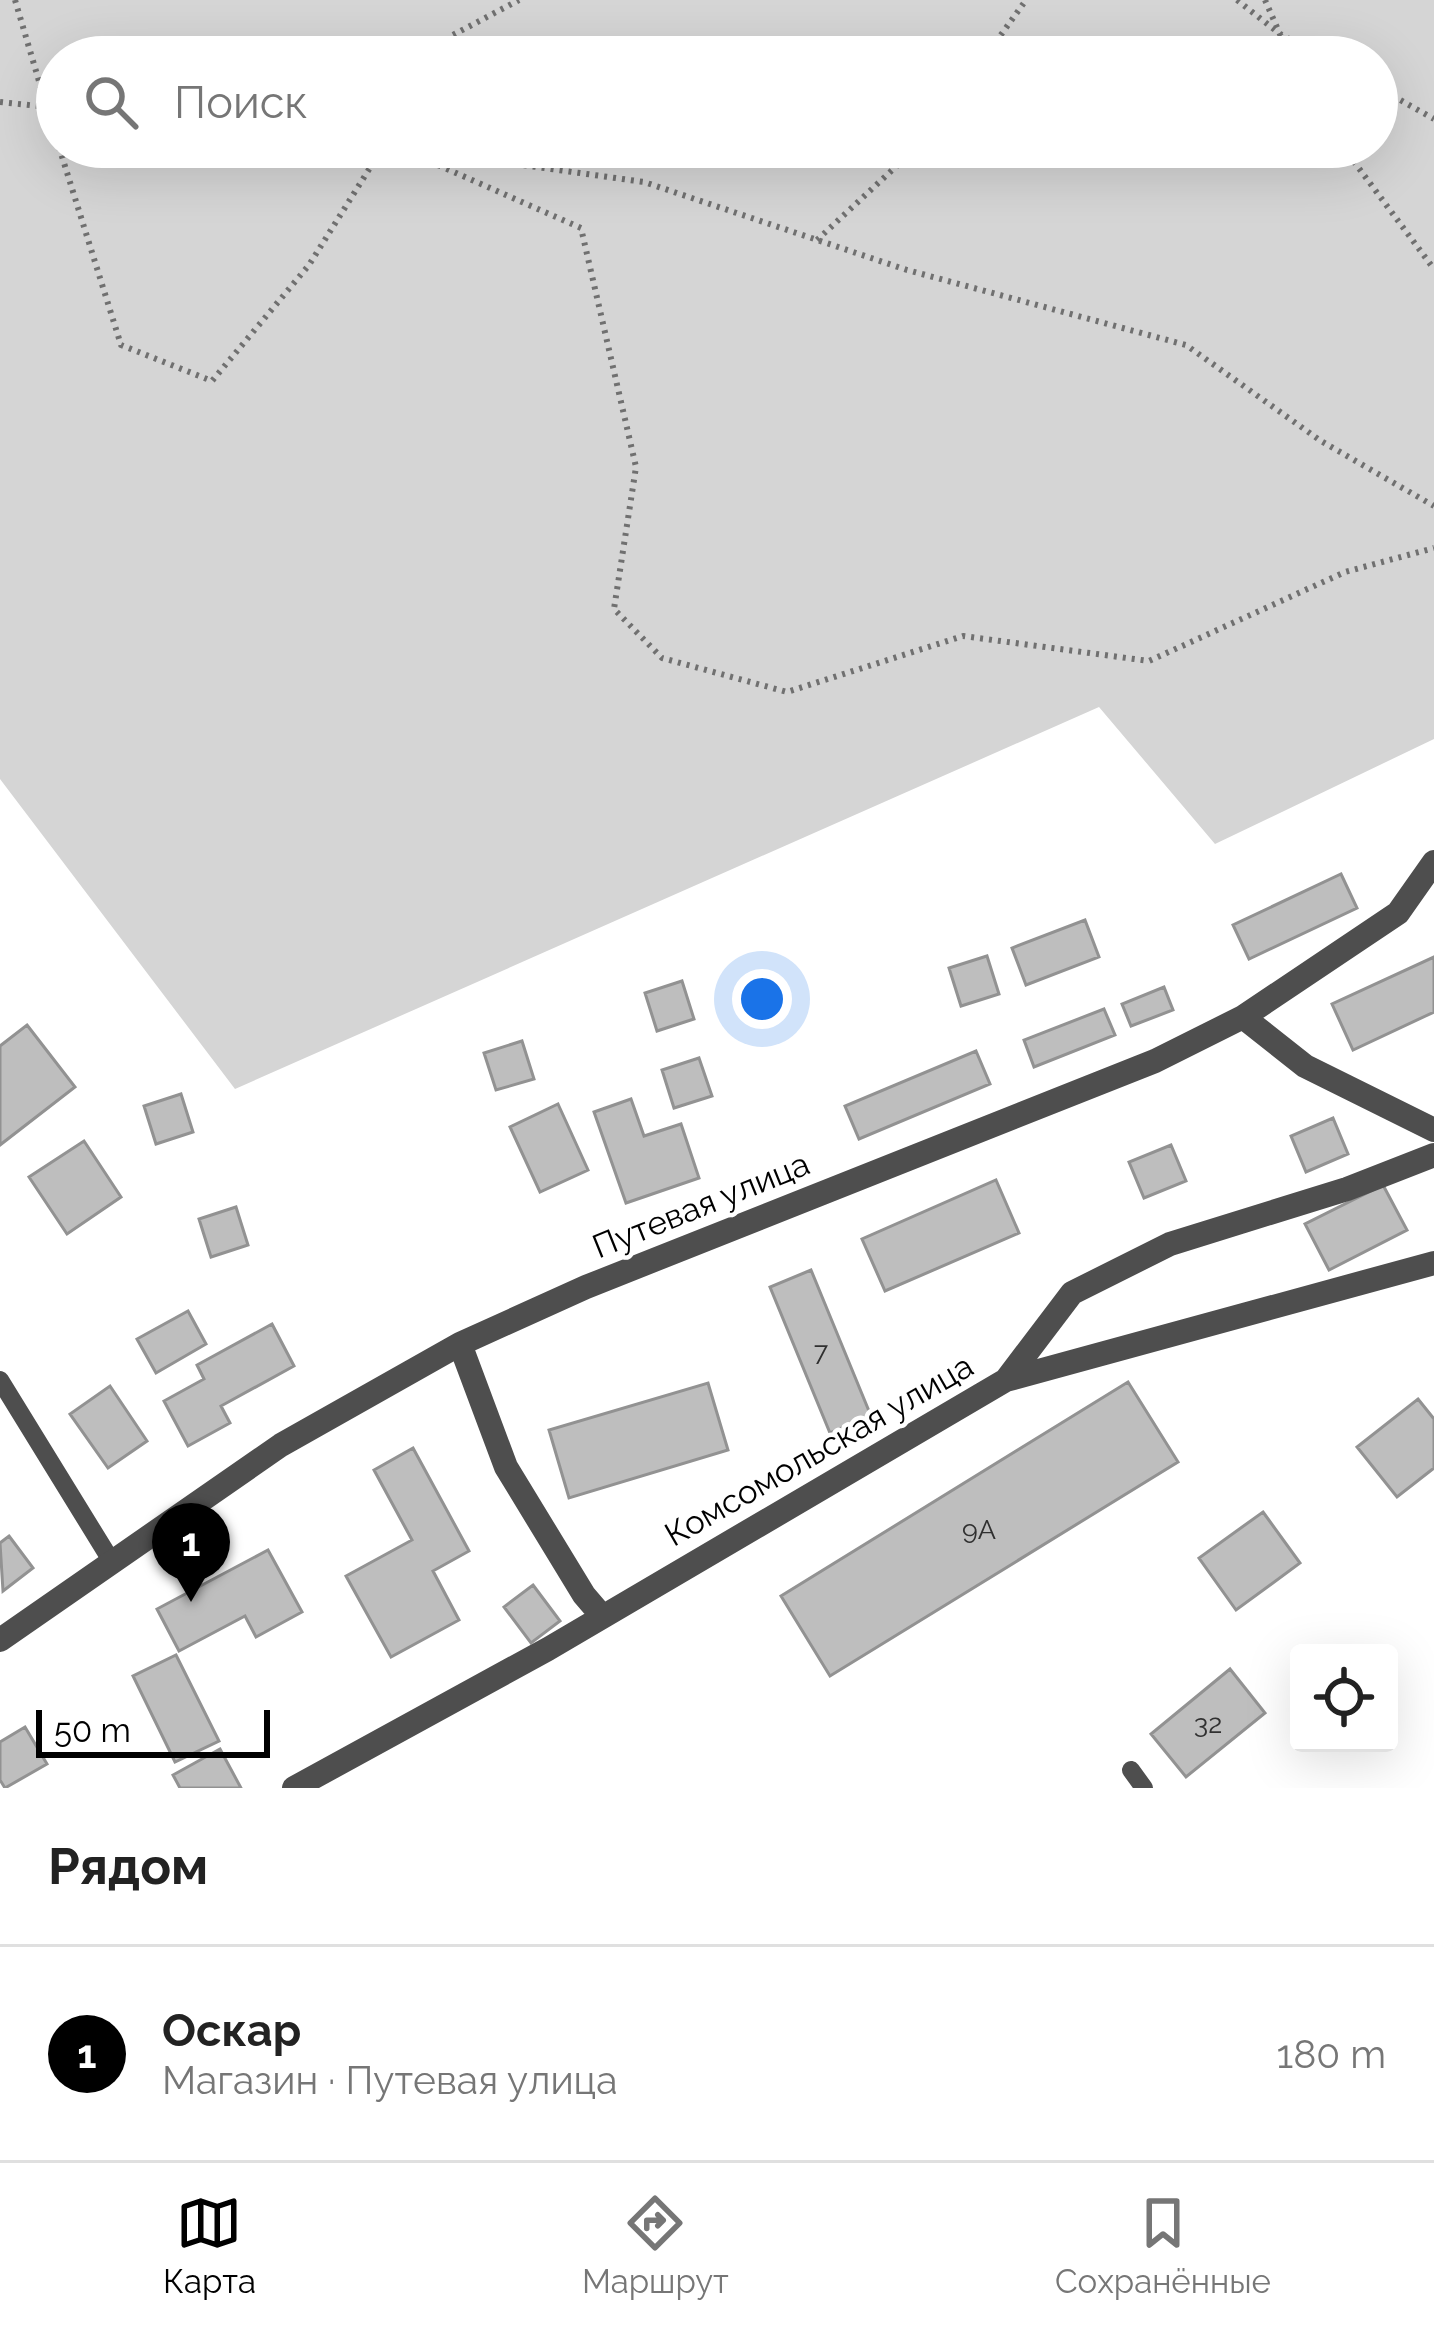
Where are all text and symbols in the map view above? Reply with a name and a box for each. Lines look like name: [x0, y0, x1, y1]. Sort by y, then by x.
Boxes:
search box: [36, 36, 1398, 168]
icon: search: [78, 69, 144, 135]
text: Поиск: [174, 76, 308, 129]
your location: [732, 969, 792, 1029]
street label: Путевая улица: [587, 1144, 815, 1266]
house number: 7: [814, 1336, 829, 1367]
street label: Комсомольская улица: [658, 1346, 980, 1554]
pin: 1: [152, 1503, 230, 1602]
house number: 9А: [962, 1514, 996, 1545]
map controls: [1290, 1644, 1398, 1752]
button: locate: [1290, 1644, 1398, 1752]
scale bar: [36, 1704, 270, 1757]
house number: 32: [1194, 1708, 1222, 1739]
text: 50 m: [54, 1711, 131, 1750]
text: Рядом: [48, 1836, 208, 1896]
text: Оскар: [162, 2004, 301, 2057]
text: 1: [77, 2031, 97, 2077]
text: 180 m: [1277, 2031, 1386, 2077]
text: Магазин · Путевая улица: [162, 2057, 617, 2103]
tab: Карта: [163, 2190, 256, 2301]
tab: Маршрут: [582, 2190, 729, 2301]
tab: Сохранённые: [1055, 2190, 1271, 2301]

